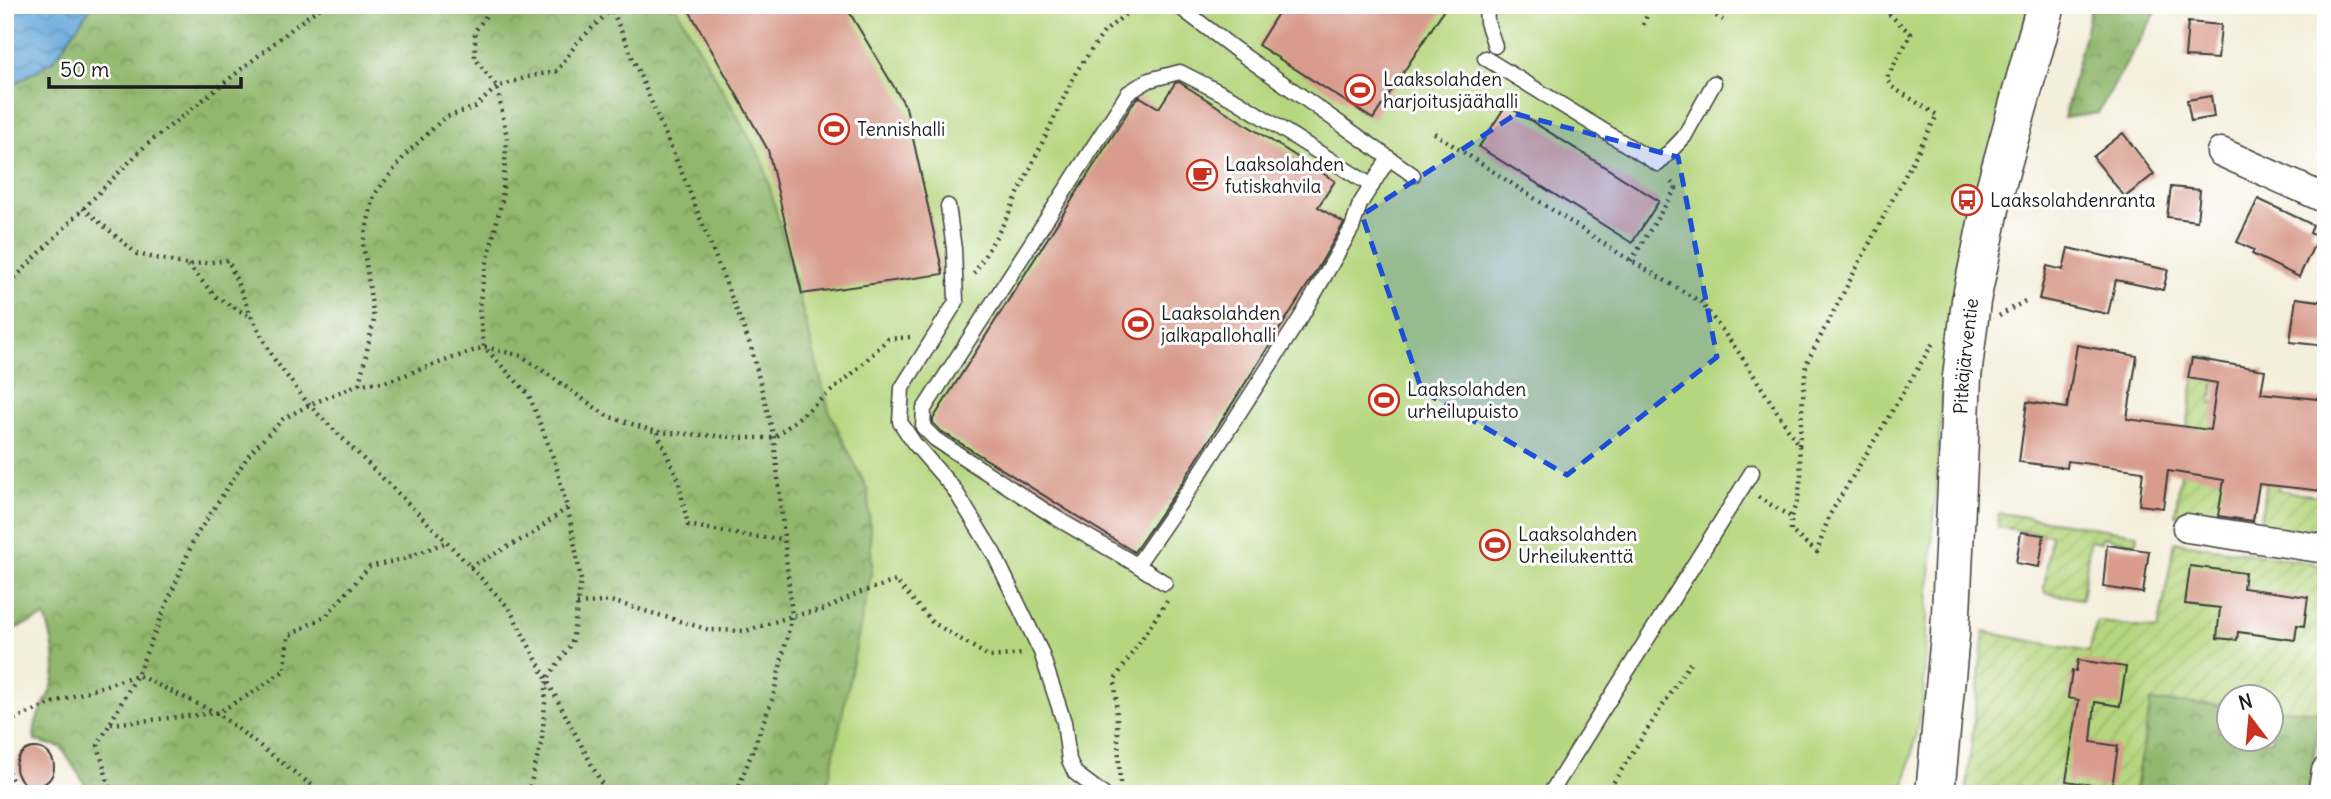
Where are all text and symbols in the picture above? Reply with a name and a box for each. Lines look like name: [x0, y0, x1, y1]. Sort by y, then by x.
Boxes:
scale bar: [49, 46, 242, 90]
text: 50 m: [60, 56, 109, 83]
place label: Laaksolahden harjoitusjäähalli: [1383, 67, 1518, 113]
sports icon: Laaksolahden harjoitusjäähalli: [1343, 73, 1377, 107]
sports icon: Tennishalli: [817, 112, 851, 146]
place label: Tennishalli: [857, 117, 945, 141]
place label: Laaksolahden futiskahvila: [1225, 152, 1344, 198]
cafe icon: Laaksolahden futiskahvila: [1185, 158, 1219, 192]
bus stop icon: Laaksolahdenranta: [1950, 183, 1984, 217]
place label: Laaksolahdenranta: [1990, 188, 2156, 212]
street label: Pitkäjärventie: [1948, 297, 1983, 415]
place label: Laaksolahden jalkapallohalli: [1160, 301, 1280, 347]
sports icon: Laaksolahden jalkapallohalli: [1121, 307, 1155, 341]
place label: Laaksolahden urheilupuisto: [1407, 377, 1526, 423]
sports icon: Laaksolahden urheilupuisto: [1367, 383, 1401, 417]
place label: Laaksolahden Urheilukenttä: [1518, 522, 1637, 568]
sports icon: Laaksolahden Urheilukenttä: [1478, 528, 1512, 562]
north arrow: [2216, 684, 2286, 754]
text: N: [2236, 688, 2255, 715]

